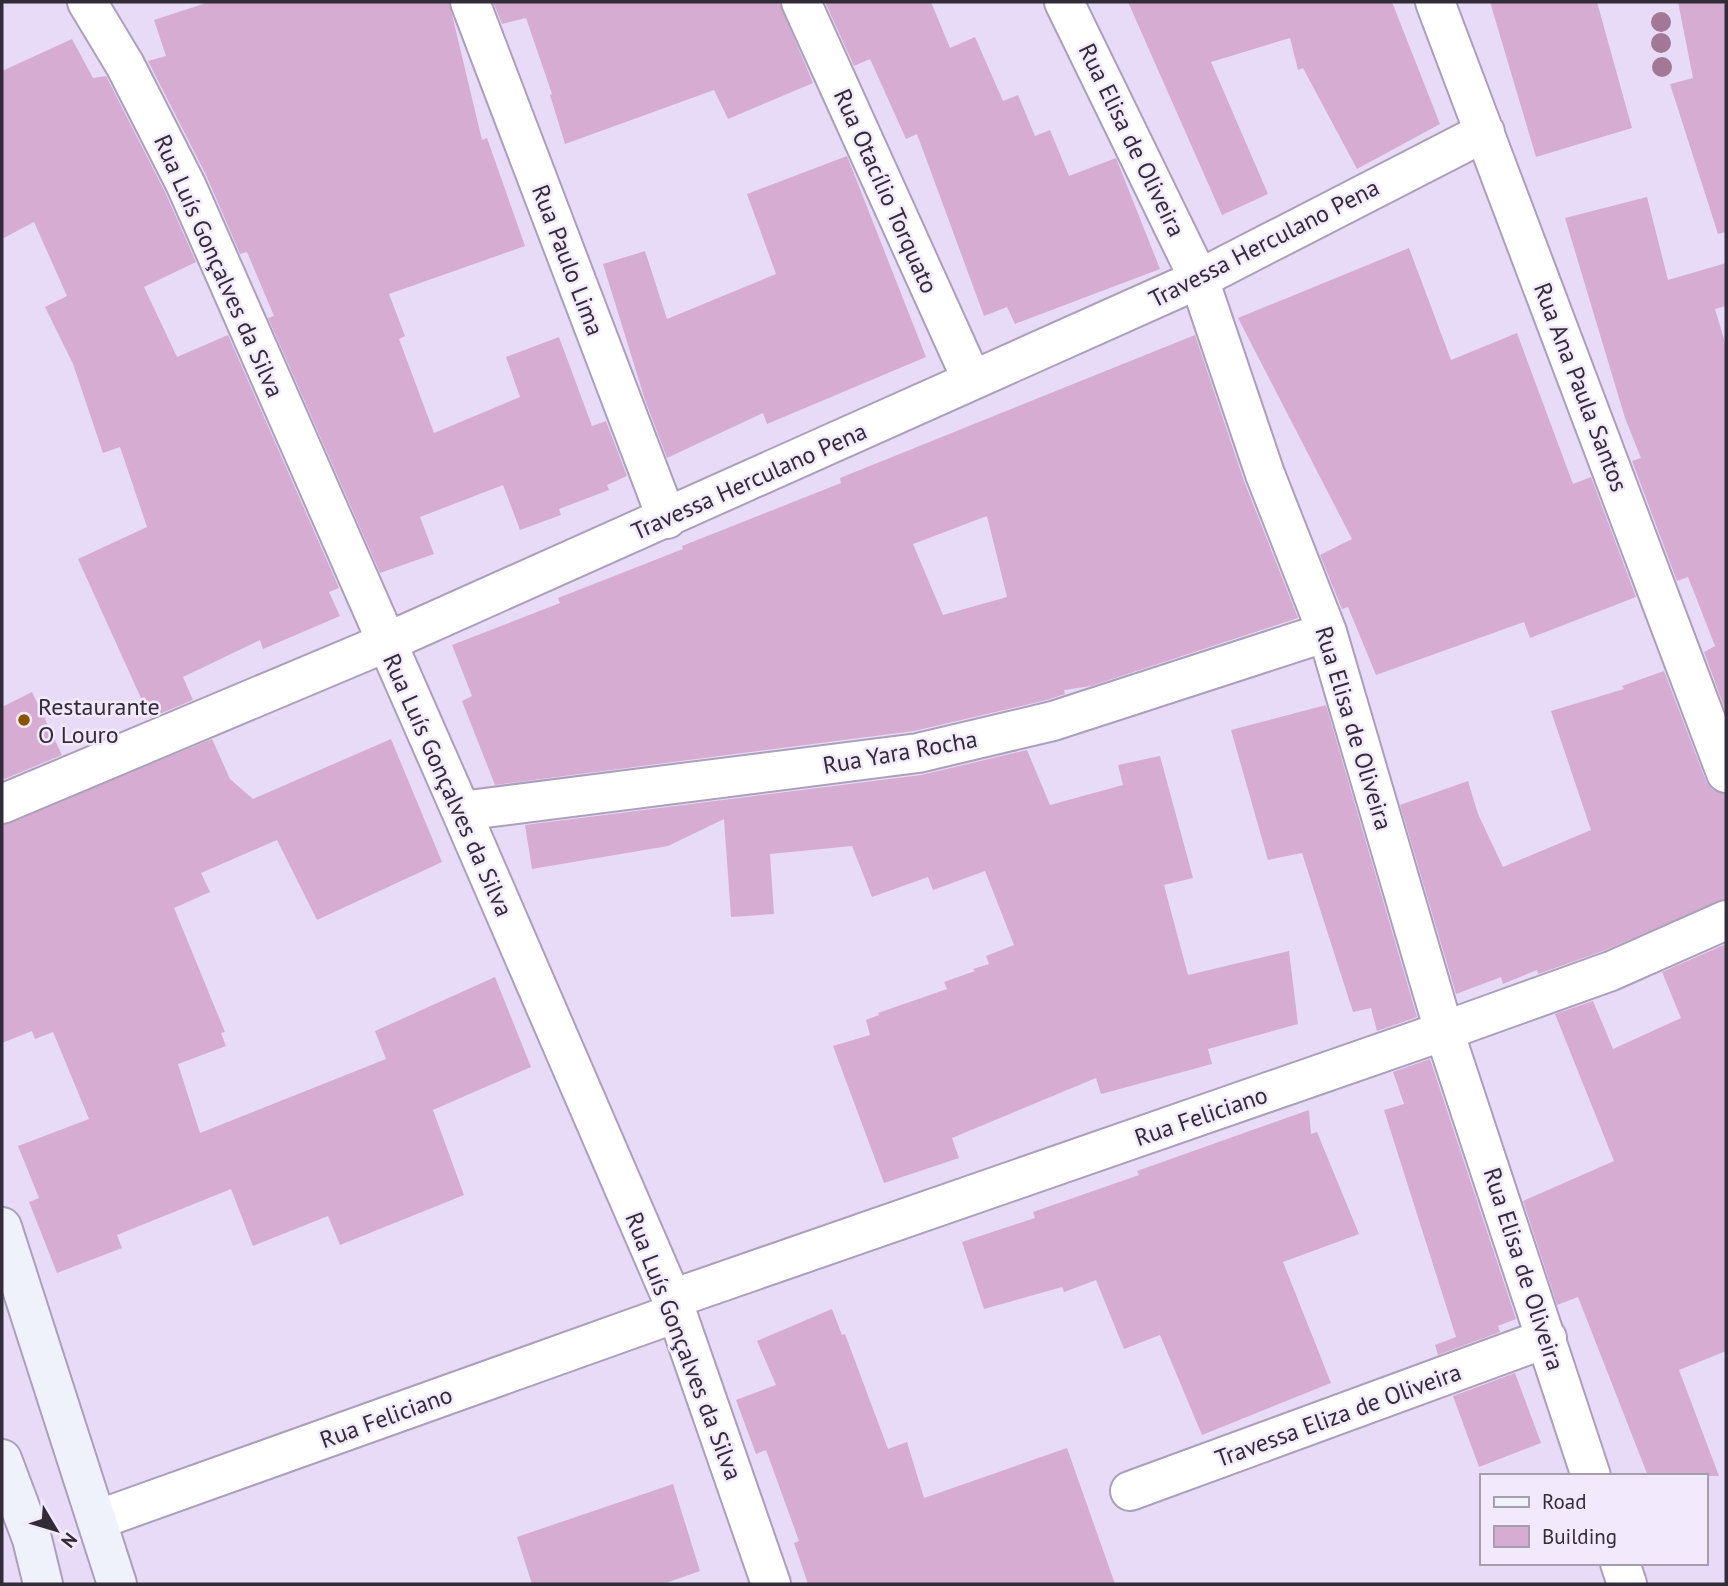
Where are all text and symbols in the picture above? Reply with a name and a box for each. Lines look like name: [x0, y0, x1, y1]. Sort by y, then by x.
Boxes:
street label: Rua Elisa de Oliveira: [1072, 38, 1192, 242]
street label: Rua Otacílio Torquato: [827, 84, 945, 298]
street label: Rua Luís Gonçalves da Silva: [147, 130, 291, 402]
street label: Travessa Herculano Pena: [1144, 171, 1384, 315]
street label: Rua Paulo Lima: [525, 180, 611, 340]
street label: Rua Ana Paula Santos: [1527, 278, 1635, 496]
street label: Travessa Herculano Pena: [627, 415, 871, 547]
street label: Rua Elisa de Oliveira: [1308, 622, 1400, 834]
street label: Rua Luís Gonçalves da Silva: [376, 649, 520, 921]
place label: Restaurante O Louro: [38, 691, 160, 750]
marker: Restaurante O Louro: [16, 712, 32, 728]
street label: Rua Yara Rocha: [820, 723, 980, 781]
street label: Rua Feliciano: [1130, 1079, 1272, 1153]
street label: Rua Elisa de Oliveira: [1477, 1164, 1571, 1374]
street label: Rua Luís Gonçalves da Silva: [619, 1208, 749, 1484]
street label: Travessa Eliza de Oliveira: [1211, 1356, 1465, 1474]
street label: Rua Feliciano: [316, 1379, 456, 1455]
legend: [1480, 1474, 1707, 1565]
text: Road: [1542, 1488, 1586, 1515]
north arrow: [21, 1495, 91, 1565]
text: Building: [1542, 1523, 1617, 1550]
text: N: [56, 1528, 83, 1553]

